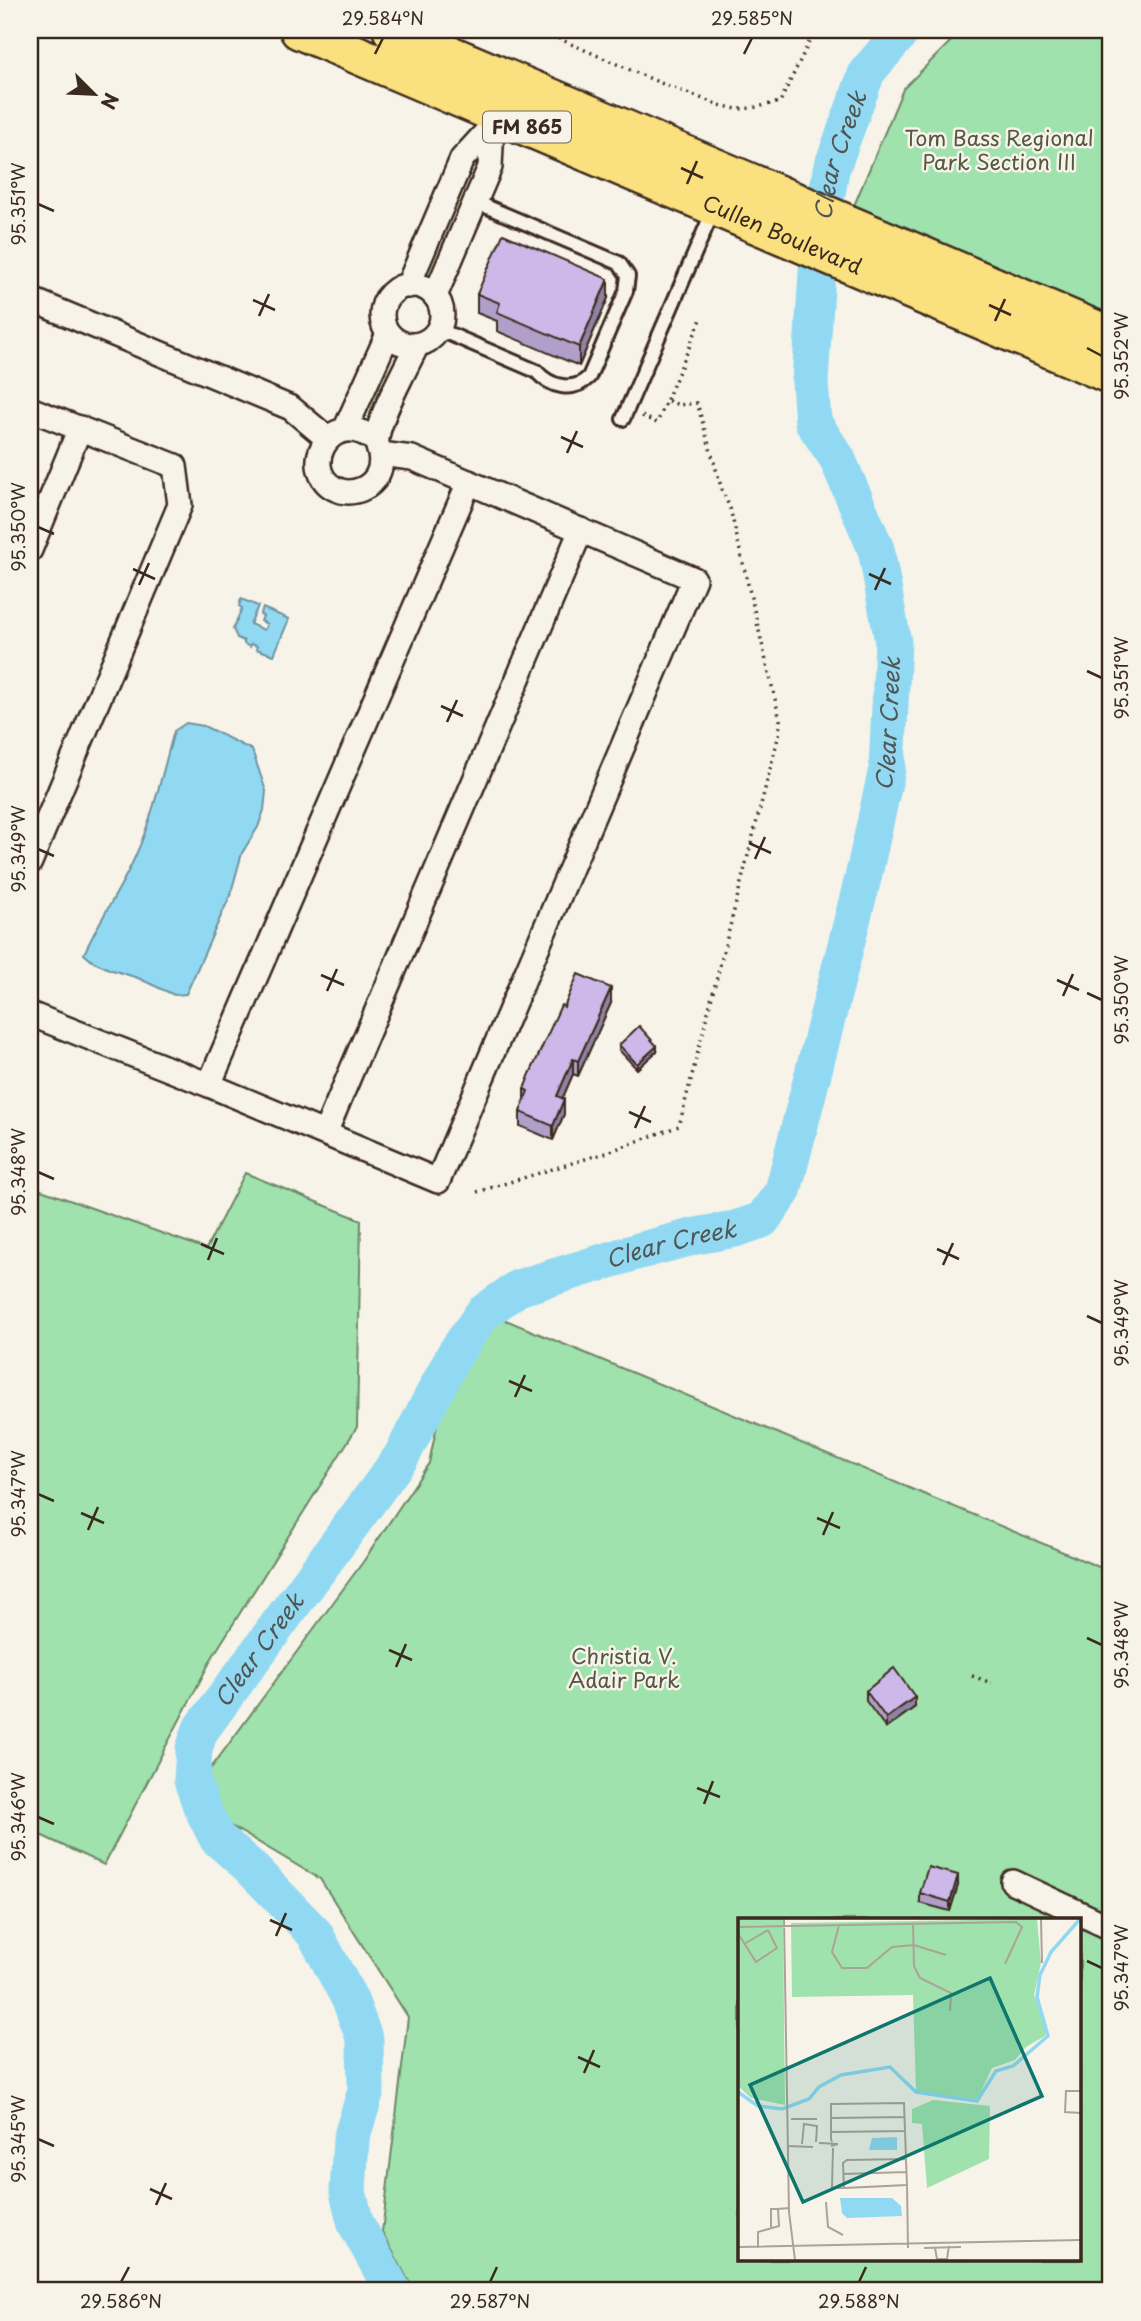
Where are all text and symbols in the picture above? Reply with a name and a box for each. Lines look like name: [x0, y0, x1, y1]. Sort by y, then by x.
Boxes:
text: 29.584°N: [342, 4, 424, 31]
text: 29.585°N: [711, 4, 793, 31]
north arrow: [60, 60, 130, 130]
water label: Clear Creek: [804, 85, 875, 223]
text: N: [95, 89, 126, 114]
road number: FM 865: [483, 111, 571, 142]
park label: Tom Bass Regional Park Section III: [905, 121, 1093, 177]
text: 95.351°W: [4, 162, 31, 245]
street label: Cullen Boulevard: [698, 185, 868, 282]
text: 95.352°W: [1107, 311, 1134, 400]
text: 95.350°W: [4, 482, 31, 572]
text: 95.351°W: [1107, 636, 1134, 719]
water label: Clear Creek: [864, 655, 908, 793]
text: 95.349°W: [4, 805, 31, 893]
text: 95.350°W: [1107, 955, 1134, 1045]
text: 95.348°W: [4, 1127, 31, 1216]
water label: Clear Creek: [601, 1210, 740, 1276]
text: 95.349°W: [1107, 1279, 1134, 1367]
text: 95.347°W: [4, 1450, 31, 1538]
water label: Clear Creek: [204, 1584, 312, 1714]
text: 95.348°W: [1107, 1600, 1134, 1689]
park label: Christia V. Adair Park: [568, 1639, 680, 1695]
text: 95.346°W: [4, 1772, 31, 1862]
inset map: [738, 1918, 1082, 2262]
text: 95.347°W: [1107, 1924, 1134, 2012]
text: 95.345°W: [4, 2094, 31, 2183]
text: 29.586°N: [80, 2287, 162, 2314]
text: 29.587°N: [450, 2287, 530, 2314]
text: 29.588°N: [818, 2287, 900, 2314]

